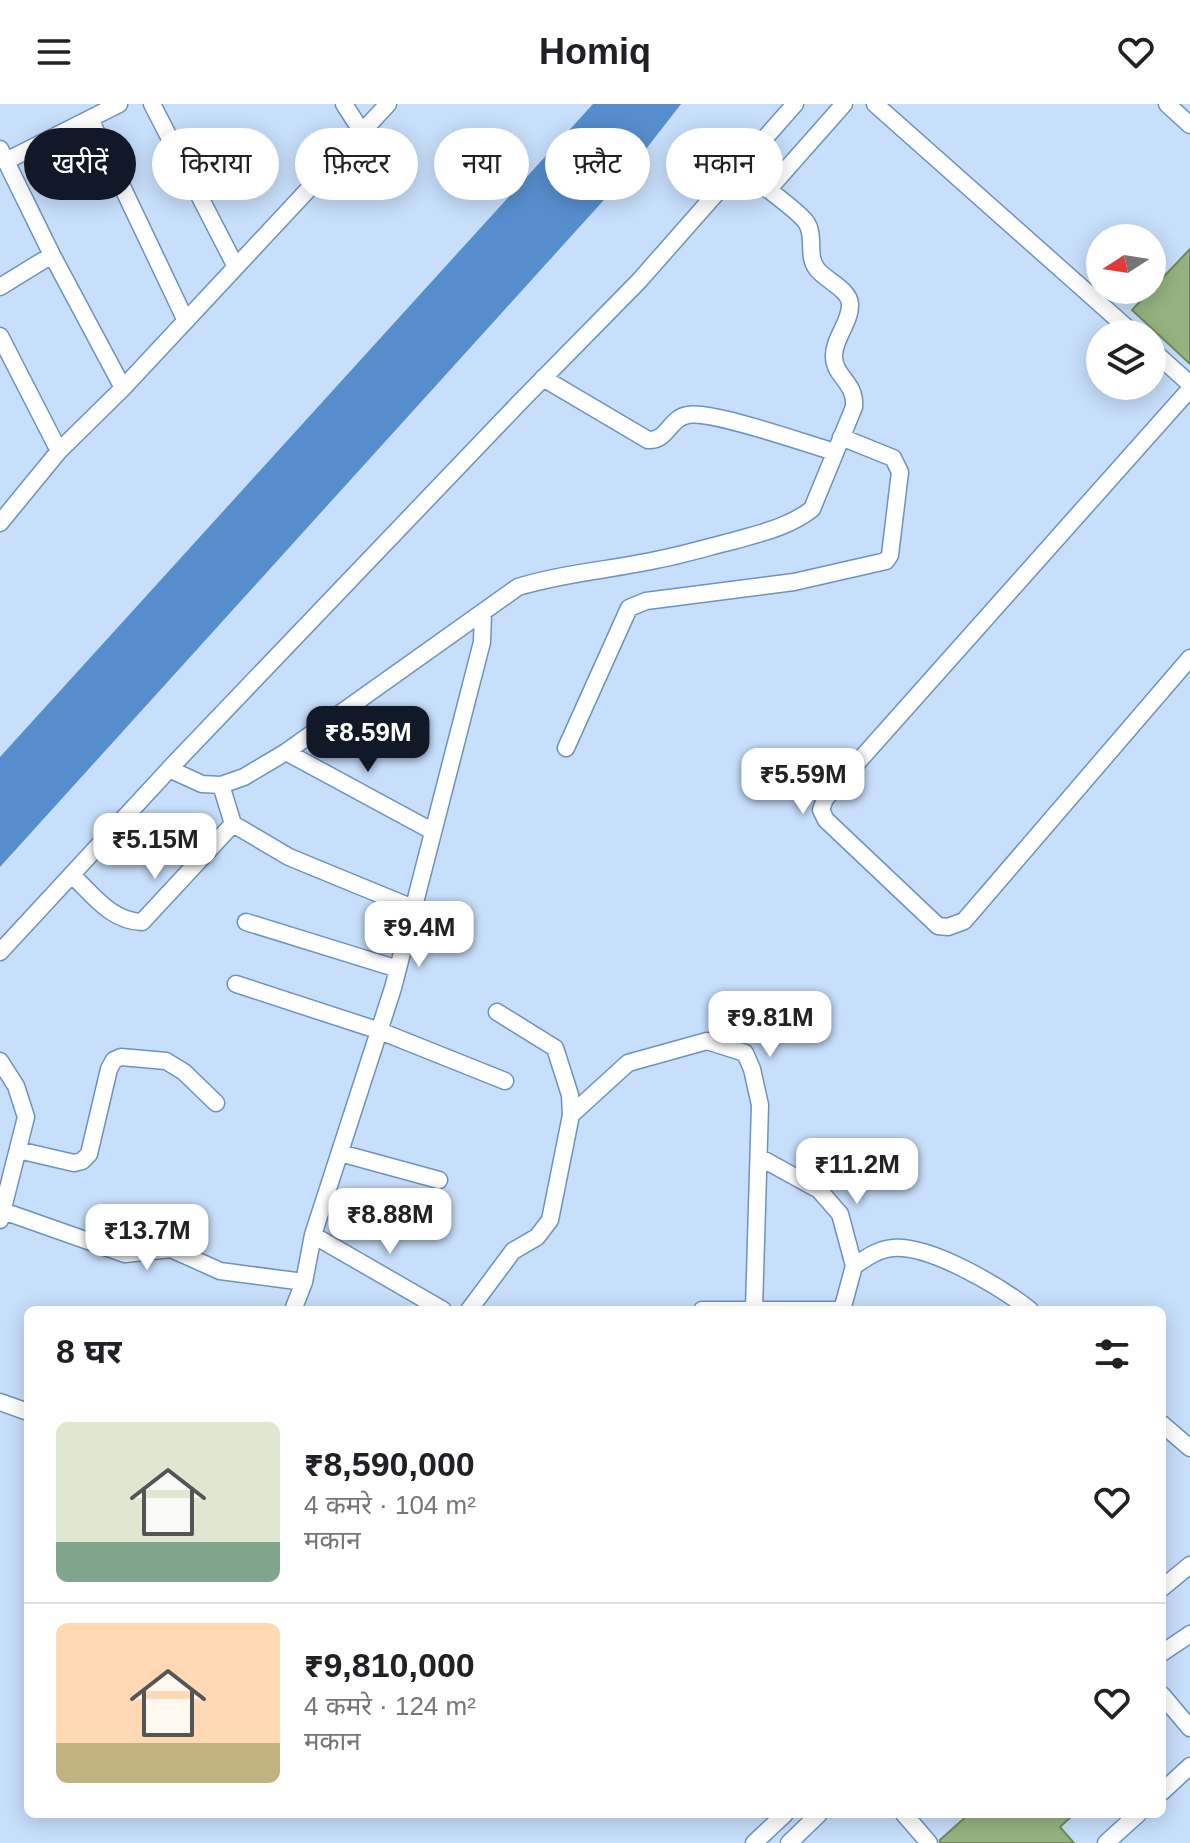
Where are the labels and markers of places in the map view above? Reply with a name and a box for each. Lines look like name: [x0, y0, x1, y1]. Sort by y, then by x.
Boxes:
pin: ₹8.59M: [303, 706, 433, 774]
pin: ₹5.59M: [738, 748, 868, 816]
pin: ₹5.15M: [90, 813, 220, 881]
pin: ₹9.4M: [363, 901, 475, 969]
pin: ₹9.81M: [705, 991, 835, 1059]
pin: ₹11.2M: [792, 1138, 922, 1206]
pin: ₹8.88M: [325, 1188, 455, 1256]
pin: ₹13.7M: [82, 1204, 212, 1272]

